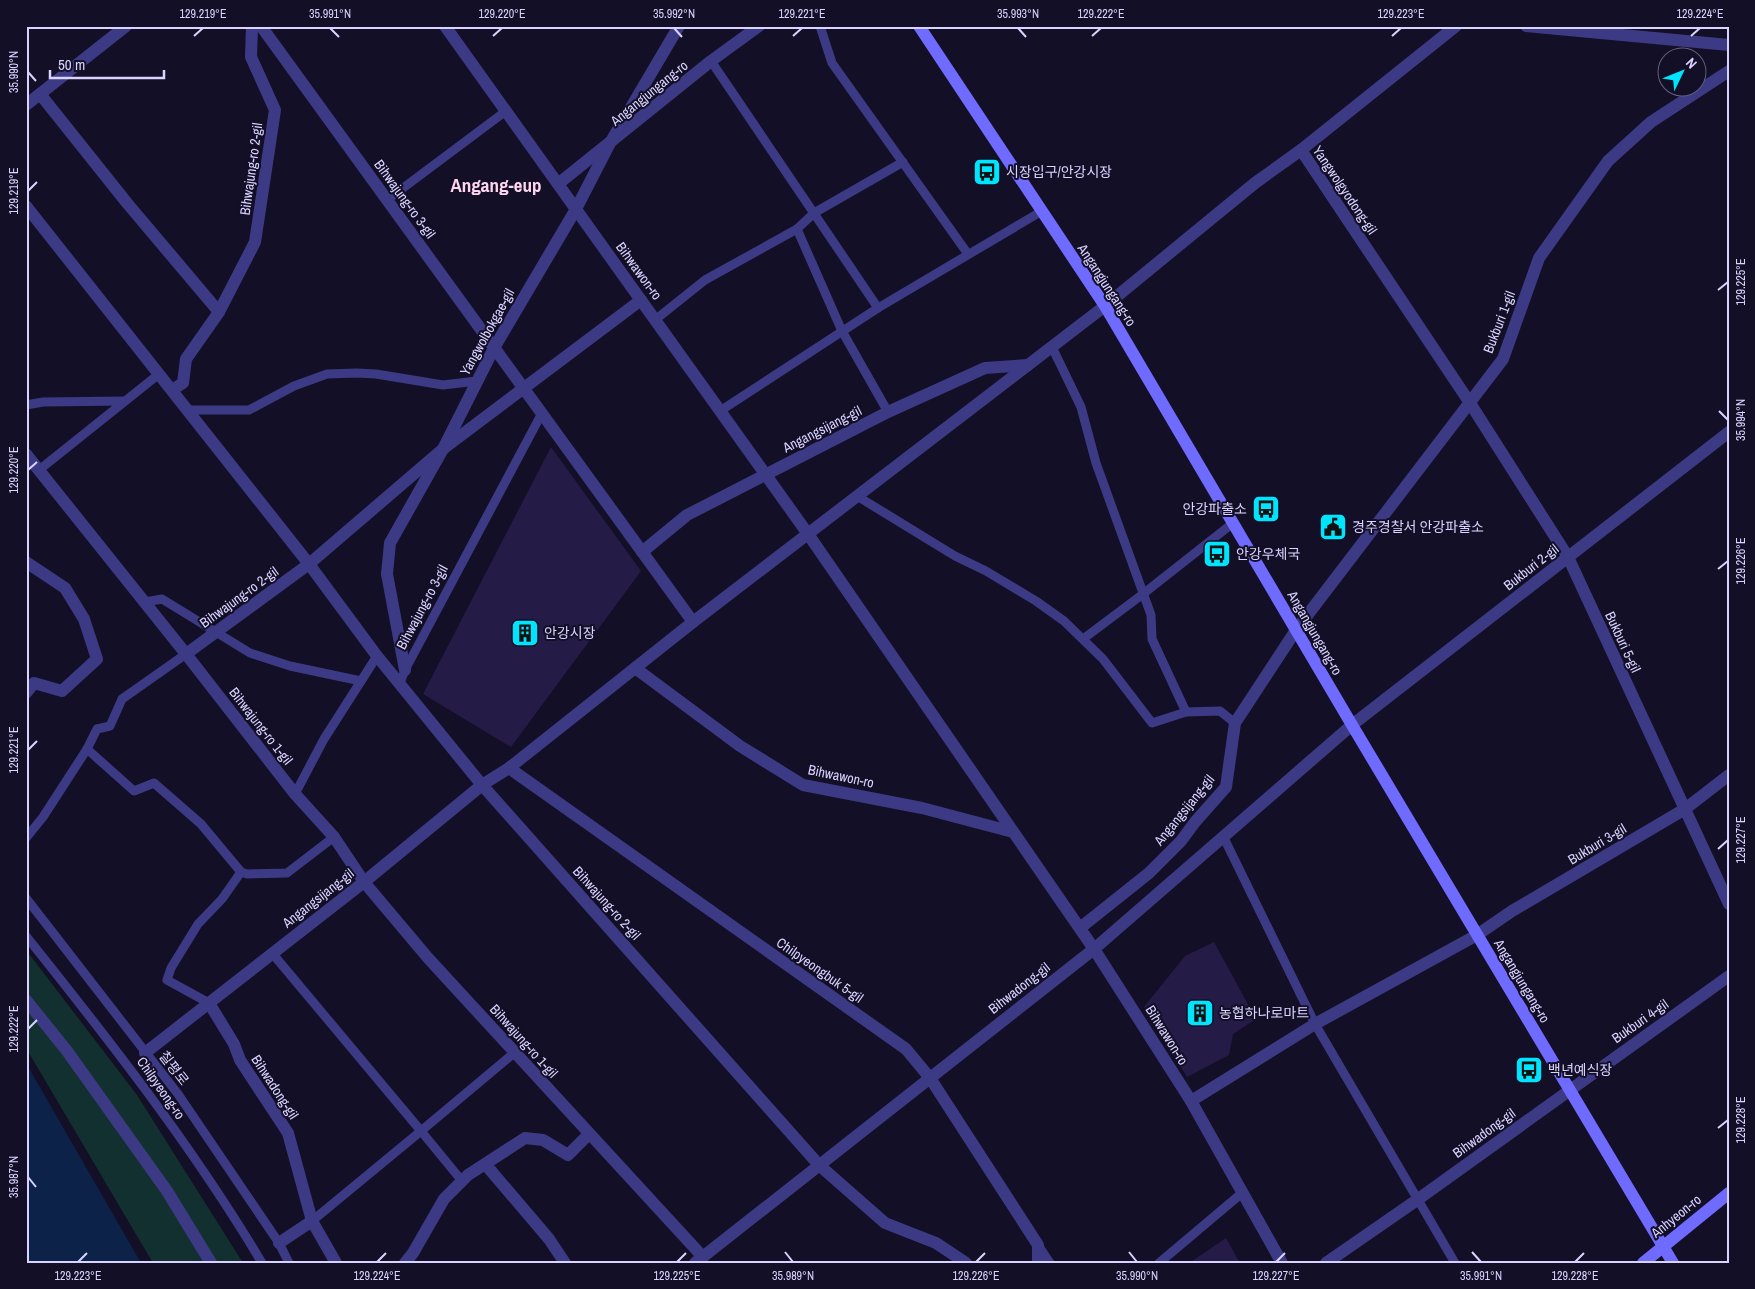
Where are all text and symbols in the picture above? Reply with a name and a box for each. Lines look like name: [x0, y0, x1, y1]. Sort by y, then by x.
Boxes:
text: 129.219°E: [180, 6, 226, 22]
text: 35.991°N: [309, 6, 351, 22]
text: 129.220°E: [479, 6, 525, 22]
text: 35.992°N: [653, 6, 695, 22]
text: 129.221°E: [779, 6, 825, 22]
text: 35.993°N: [997, 6, 1039, 22]
text: 129.222°E: [1078, 6, 1124, 22]
text: 129.223°E: [1378, 6, 1424, 22]
text: 129.224°E: [1677, 6, 1723, 22]
scale bar: [50, 48, 164, 80]
north arrow: [1658, 48, 1708, 98]
text: 35.990°N: [6, 51, 22, 93]
text: 50 m: [58, 54, 85, 75]
text: N: [1682, 54, 1701, 72]
street label: Angangjungang-ro: [606, 56, 691, 130]
street label: Bihwajung-ro 2-gil: [236, 122, 266, 216]
street label: Yangwolgyodong-gil: [1309, 142, 1381, 238]
street label: Bihwajung-ro 3-gil: [370, 156, 440, 242]
bus stop icon: 시장입구/안강시장: [972, 157, 1002, 187]
place label: 시장입구/안강시장: [1006, 163, 1112, 181]
text: 129.219°E: [6, 168, 22, 214]
district label: Angang-eup: [451, 172, 541, 198]
street label: Bihwawon-ro: [612, 239, 666, 303]
street label: Angangjungang-ro: [1073, 240, 1140, 330]
text: 129.225°E: [1733, 259, 1749, 305]
street label: Yangwolbokgae-gil: [456, 285, 518, 379]
street label: Bukburi 1-gil: [1479, 288, 1519, 356]
text: 35.994°N: [1733, 399, 1749, 441]
street label: Angangsijang-gil: [779, 401, 864, 457]
text: 129.220°E: [6, 447, 22, 493]
bus stop icon: 안강파출소: [1251, 494, 1281, 524]
place label: 안강파출소: [1183, 500, 1247, 518]
public building icon: 경주경찰서 안강파출소: [1318, 512, 1348, 542]
place label: 경주경찰서 안강파출소: [1352, 518, 1484, 536]
text: 129.226°E: [1733, 538, 1749, 584]
bus stop icon: 안강우체국: [1202, 539, 1232, 569]
street label: Bukburi 2-gil: [1500, 540, 1562, 594]
place label: 안강우체국: [1236, 545, 1301, 563]
street label: Bihwajung-ro 2-gil: [196, 562, 282, 632]
street label: Bihwajung-ro 3-gil: [392, 562, 452, 652]
street label: Angangjungang-ro: [1283, 587, 1346, 678]
street label: Bukburi 5-gil: [1601, 609, 1645, 675]
building icon: 안강시장: [510, 618, 540, 648]
place label: 안강시장: [544, 624, 596, 642]
street label: Bihwajung-ro 1-gil: [225, 684, 297, 768]
text: 129.221°E: [6, 727, 22, 773]
street label: Bihwawon-ro: [806, 760, 876, 792]
street label: Angangsijang-gil: [1149, 771, 1218, 850]
text: 129.227°E: [1733, 817, 1749, 863]
street label: Bukburi 3-gil: [1564, 820, 1630, 868]
street label: Bihwajung-ro 2-gil: [569, 862, 645, 944]
street label: Angangsijang-gil: [278, 864, 357, 932]
street label: Chilpyeongbuk 5-gil: [773, 933, 867, 1007]
street label: Angangjungang-ro: [1489, 935, 1554, 1026]
street label: Bihwadong-gil: [985, 958, 1053, 1018]
street label: Bukburi 4-gil: [1608, 995, 1672, 1047]
building icon: 농협하나로마트: [1185, 998, 1215, 1028]
street label: Bihwajung-ro 1-gil: [486, 1000, 562, 1082]
street label: Bihwawon-ro: [1142, 1002, 1192, 1068]
place label: 농협하나로마트: [1219, 1004, 1309, 1022]
text: 129.222°E: [6, 1006, 22, 1052]
street label: 칠평로: [155, 1047, 193, 1089]
street label: Bihwadong-gil: [247, 1051, 303, 1123]
street label: Chilpyeong-ro: [133, 1053, 189, 1123]
bus stop icon: 백년예식장: [1514, 1055, 1544, 1085]
place label: 백년예식장: [1548, 1061, 1613, 1079]
text: 129.228°E: [1733, 1097, 1749, 1143]
street label: Bihwadong-gil: [1449, 1104, 1519, 1162]
text: 35.987°N: [6, 1156, 22, 1198]
street label: Anhyeon-ro: [1646, 1190, 1705, 1242]
text: 129.223°E: [55, 1268, 101, 1284]
text: 129.224°E: [354, 1268, 400, 1284]
text: 129.225°E: [654, 1268, 700, 1284]
text: 35.989°N: [772, 1268, 814, 1284]
text: 129.226°E: [953, 1268, 999, 1284]
text: 35.990°N: [1116, 1268, 1158, 1284]
text: 129.227°E: [1253, 1268, 1299, 1284]
text: 35.991°N: [1460, 1268, 1502, 1284]
text: 129.228°E: [1552, 1268, 1598, 1284]

